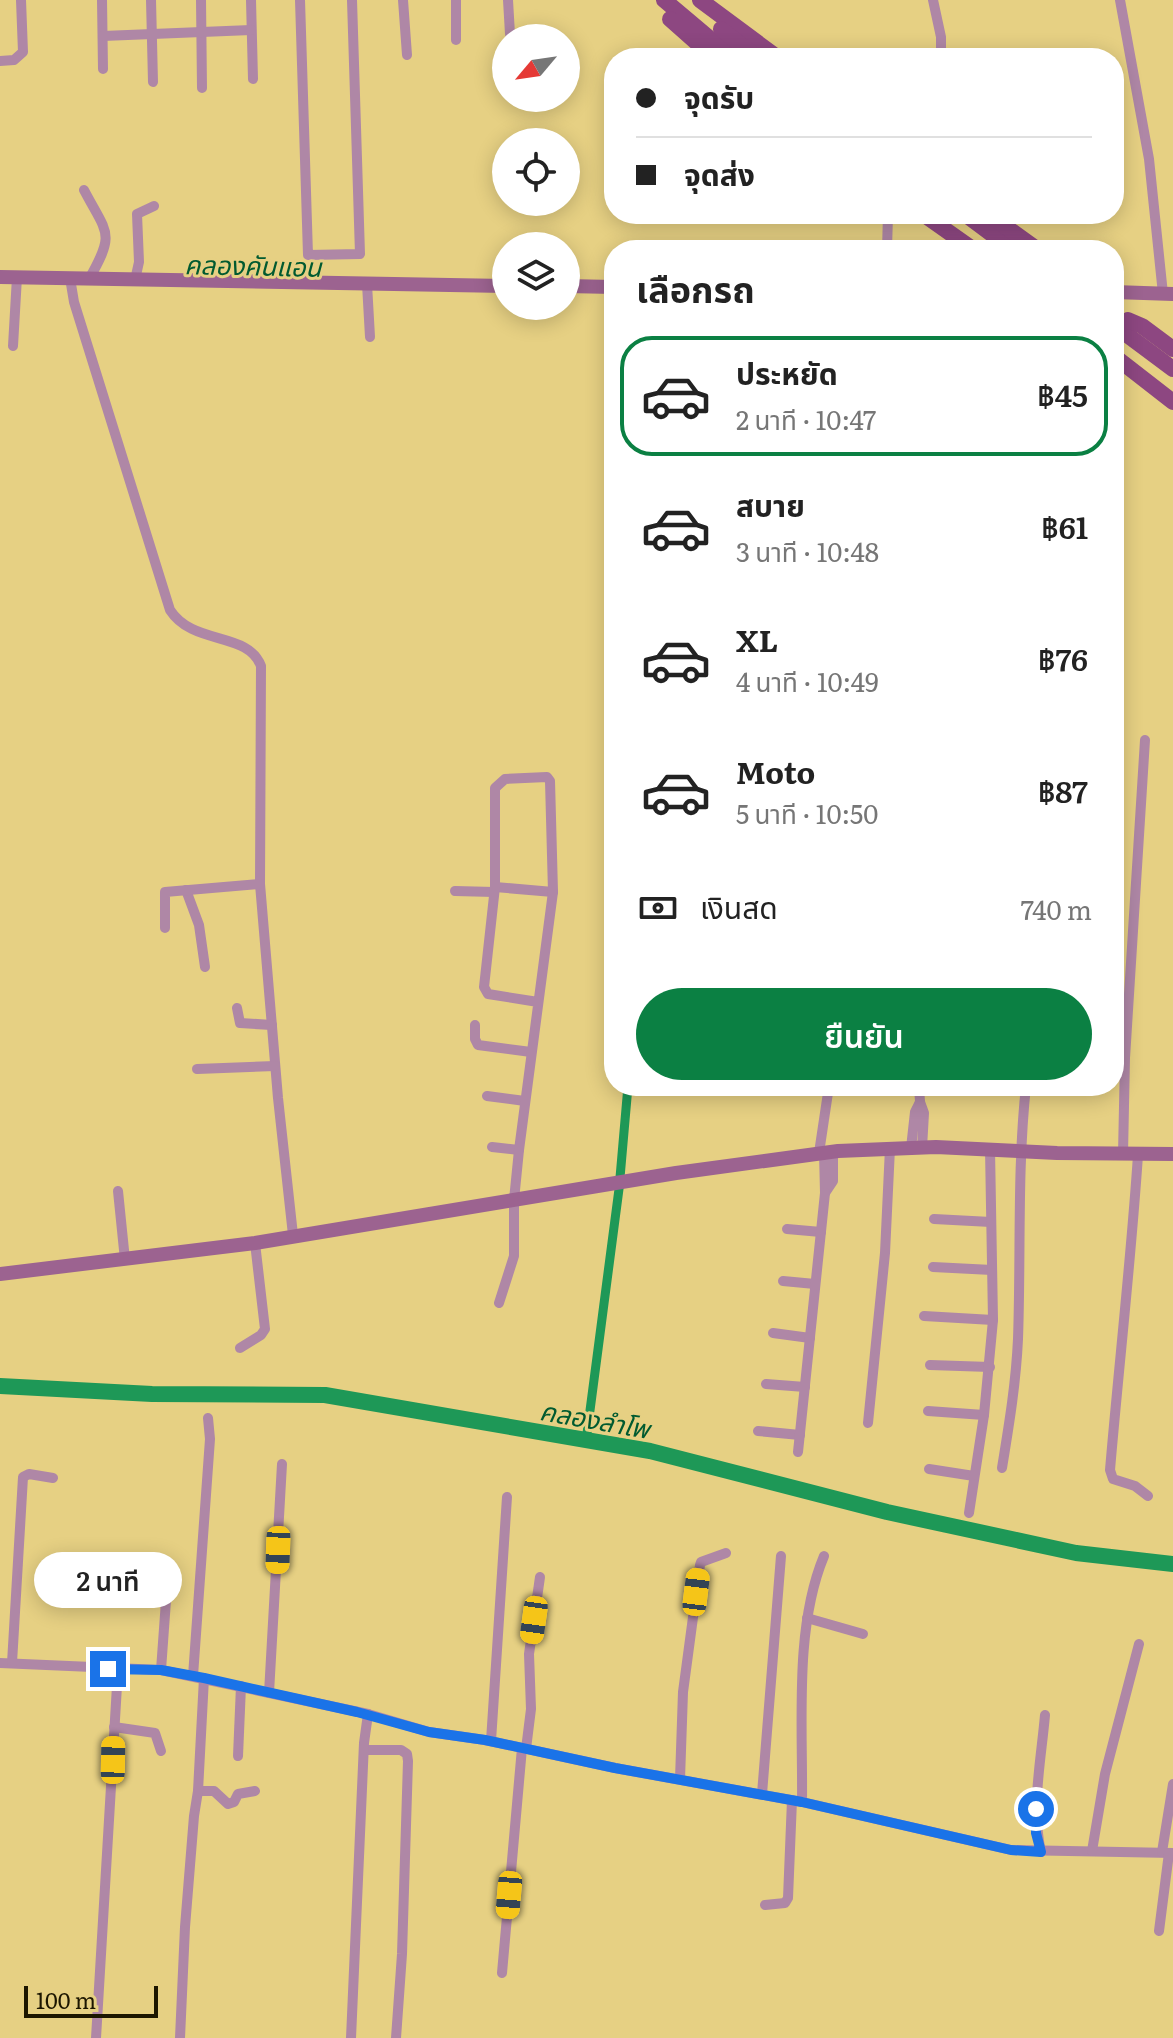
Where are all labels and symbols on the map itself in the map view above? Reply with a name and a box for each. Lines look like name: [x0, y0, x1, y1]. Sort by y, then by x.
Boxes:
north arrow: [492, 24, 580, 112]
water label: คลองคันแอน: [184, 243, 324, 285]
water label: คลองลำโพ: [537, 1389, 656, 1447]
car: [265, 1526, 291, 1574]
callout: 2 นาที: [34, 1553, 182, 1609]
car: [681, 1567, 711, 1617]
car: [519, 1595, 549, 1645]
route end: [90, 1651, 126, 1687]
car: [101, 1736, 125, 1784]
route start: [1018, 1791, 1054, 1827]
car: [495, 1870, 523, 1920]
scale bar: [24, 1982, 158, 2018]

